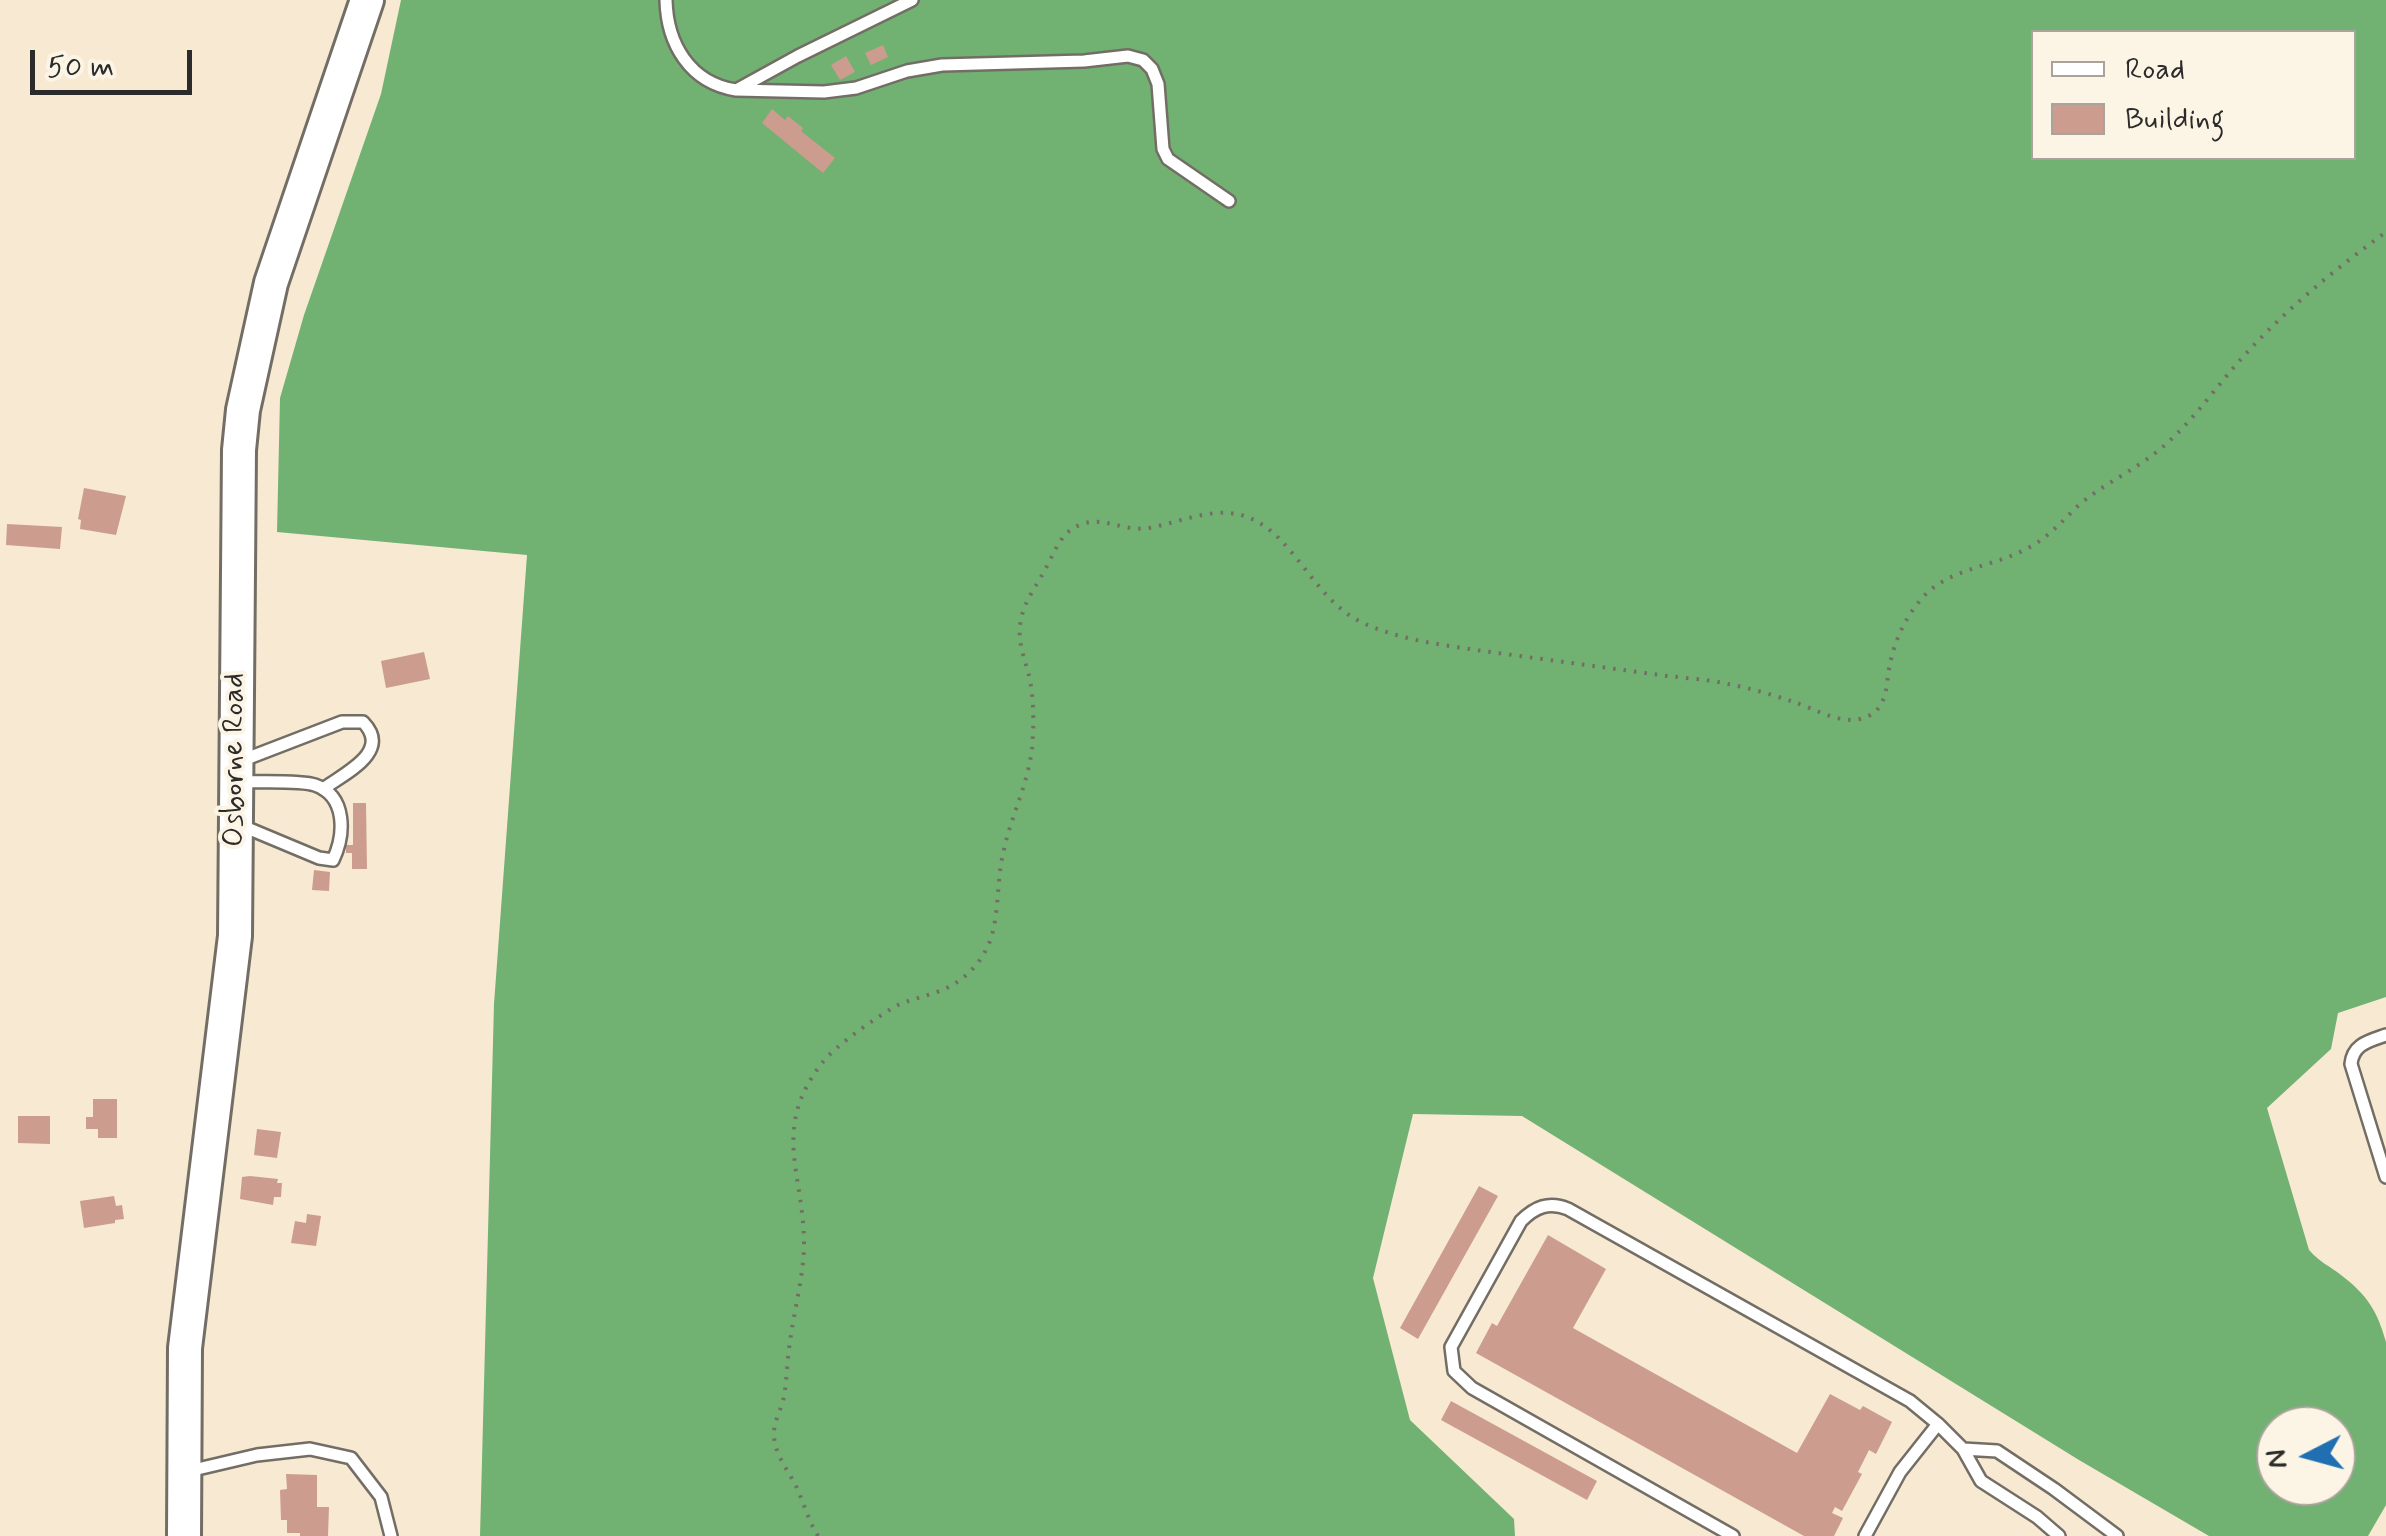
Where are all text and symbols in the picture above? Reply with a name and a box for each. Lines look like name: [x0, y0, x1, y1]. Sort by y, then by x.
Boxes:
scale bar: [35, 30, 198, 92]
legend: [2031, 30, 2356, 160]
text: 50 m: [47, 48, 114, 87]
text: Road: [2125, 50, 2185, 89]
text: Building: [2125, 100, 2224, 139]
street label: Osborne Road: [218, 673, 254, 847]
north arrow: [2256, 1406, 2356, 1506]
text: N: [2258, 1448, 2297, 1470]

